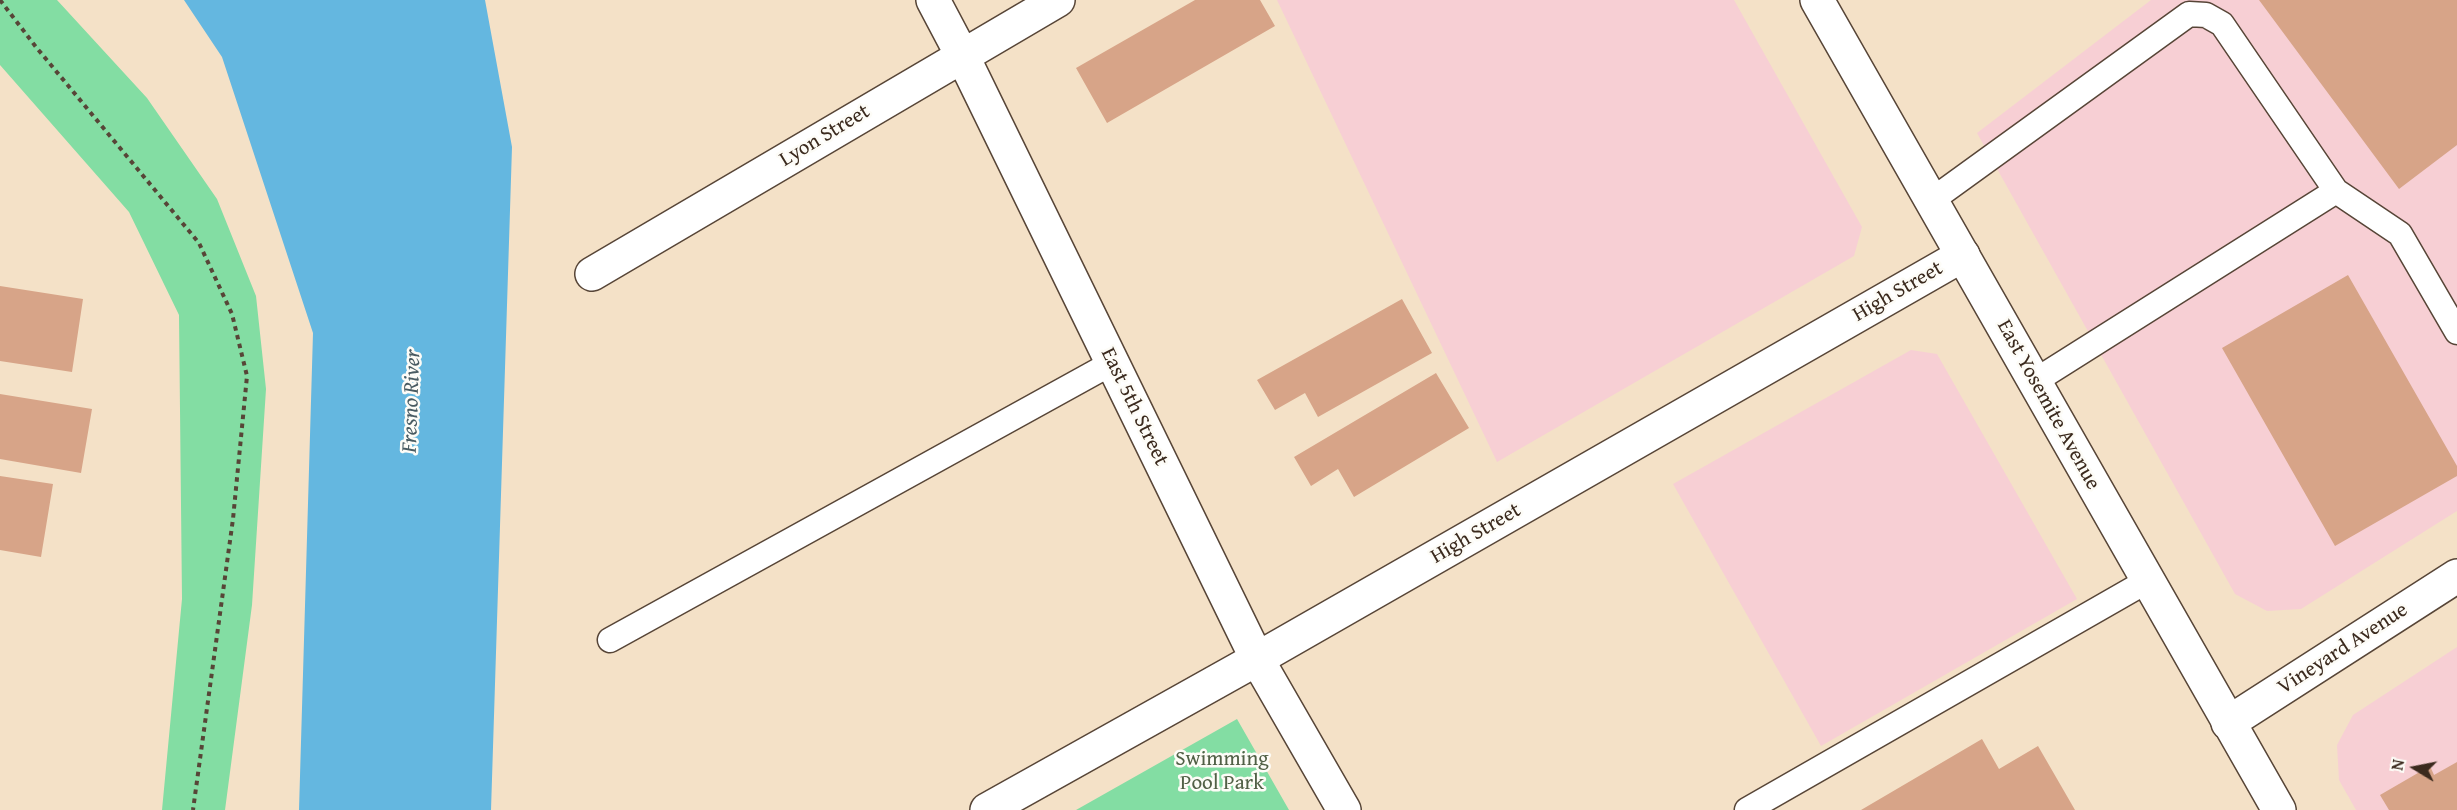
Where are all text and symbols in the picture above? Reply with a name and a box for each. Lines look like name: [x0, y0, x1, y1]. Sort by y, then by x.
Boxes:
street label: Lyon Street: [775, 99, 875, 173]
street label: High Street: [1848, 256, 1948, 328]
street label: East Yosemite Avenue: [1991, 316, 2105, 494]
street label: East 5th Street: [1095, 344, 1173, 470]
water label: Fresno River: [397, 349, 427, 453]
street label: High Street: [1426, 498, 1526, 570]
street label: Vineyard Avenue: [2273, 598, 2413, 700]
north arrow: [2385, 738, 2445, 798]
park label: Swimming Pool Park: [1175, 747, 1269, 797]
text: N: [2385, 758, 2410, 772]

